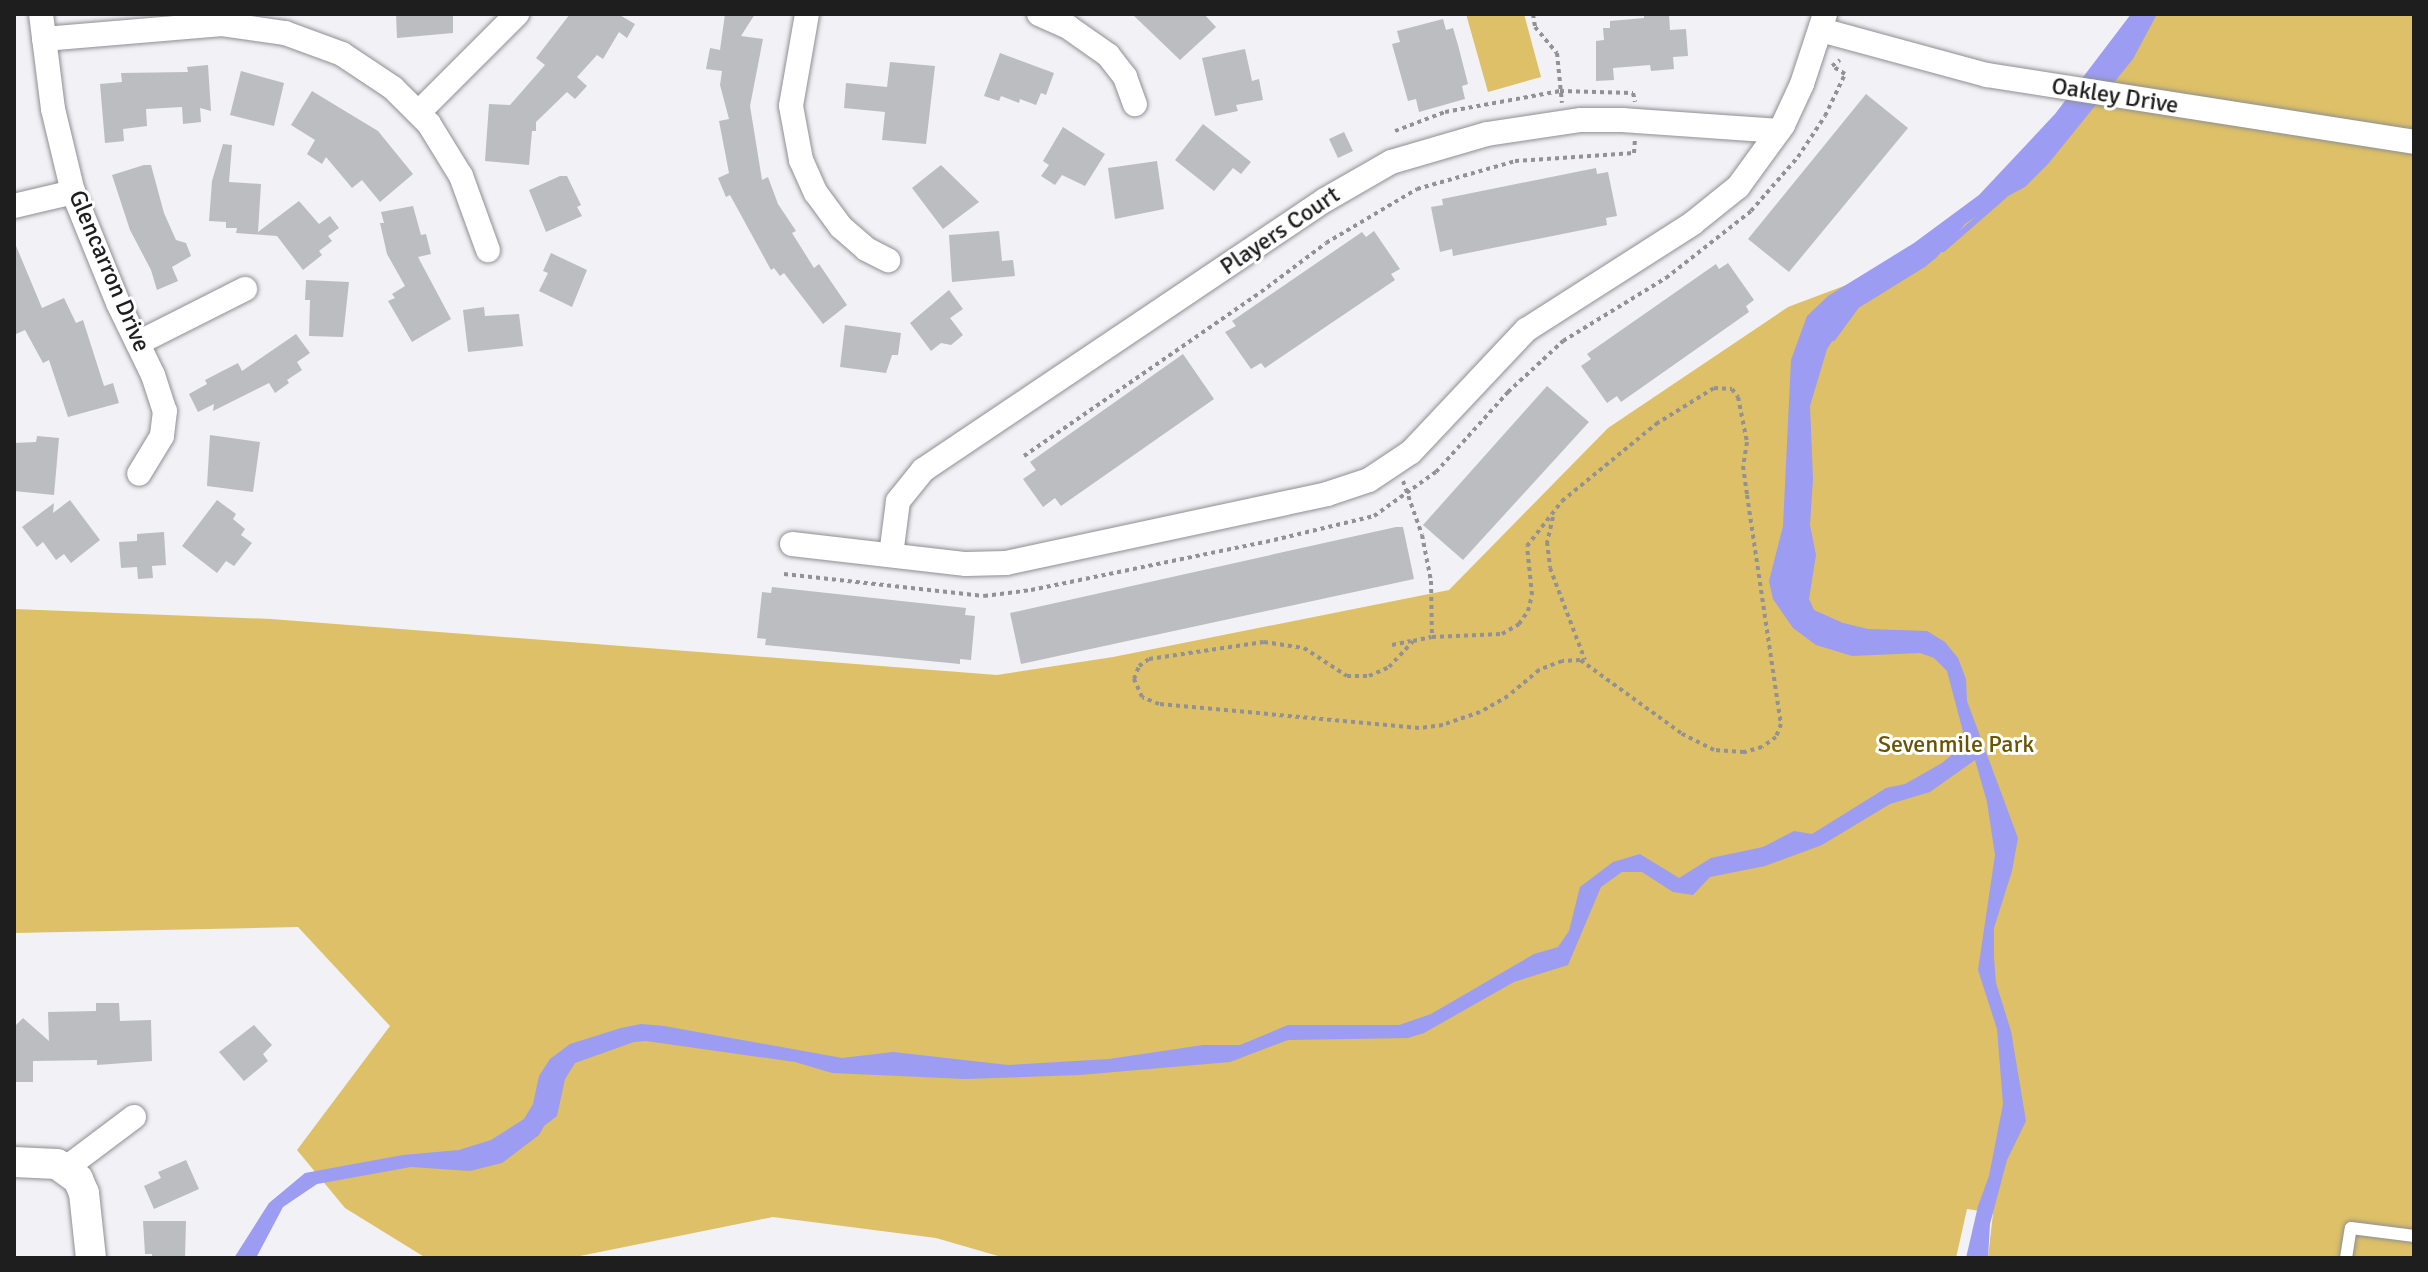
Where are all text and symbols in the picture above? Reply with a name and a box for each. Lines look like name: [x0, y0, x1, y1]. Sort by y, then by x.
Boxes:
street label: Oakley Drive: [2050, 72, 2180, 120]
street label: Players Court: [1215, 181, 1345, 281]
street label: Glencarron Drive: [62, 186, 156, 356]
park label: Sevenmile Park: [1878, 731, 2034, 759]

